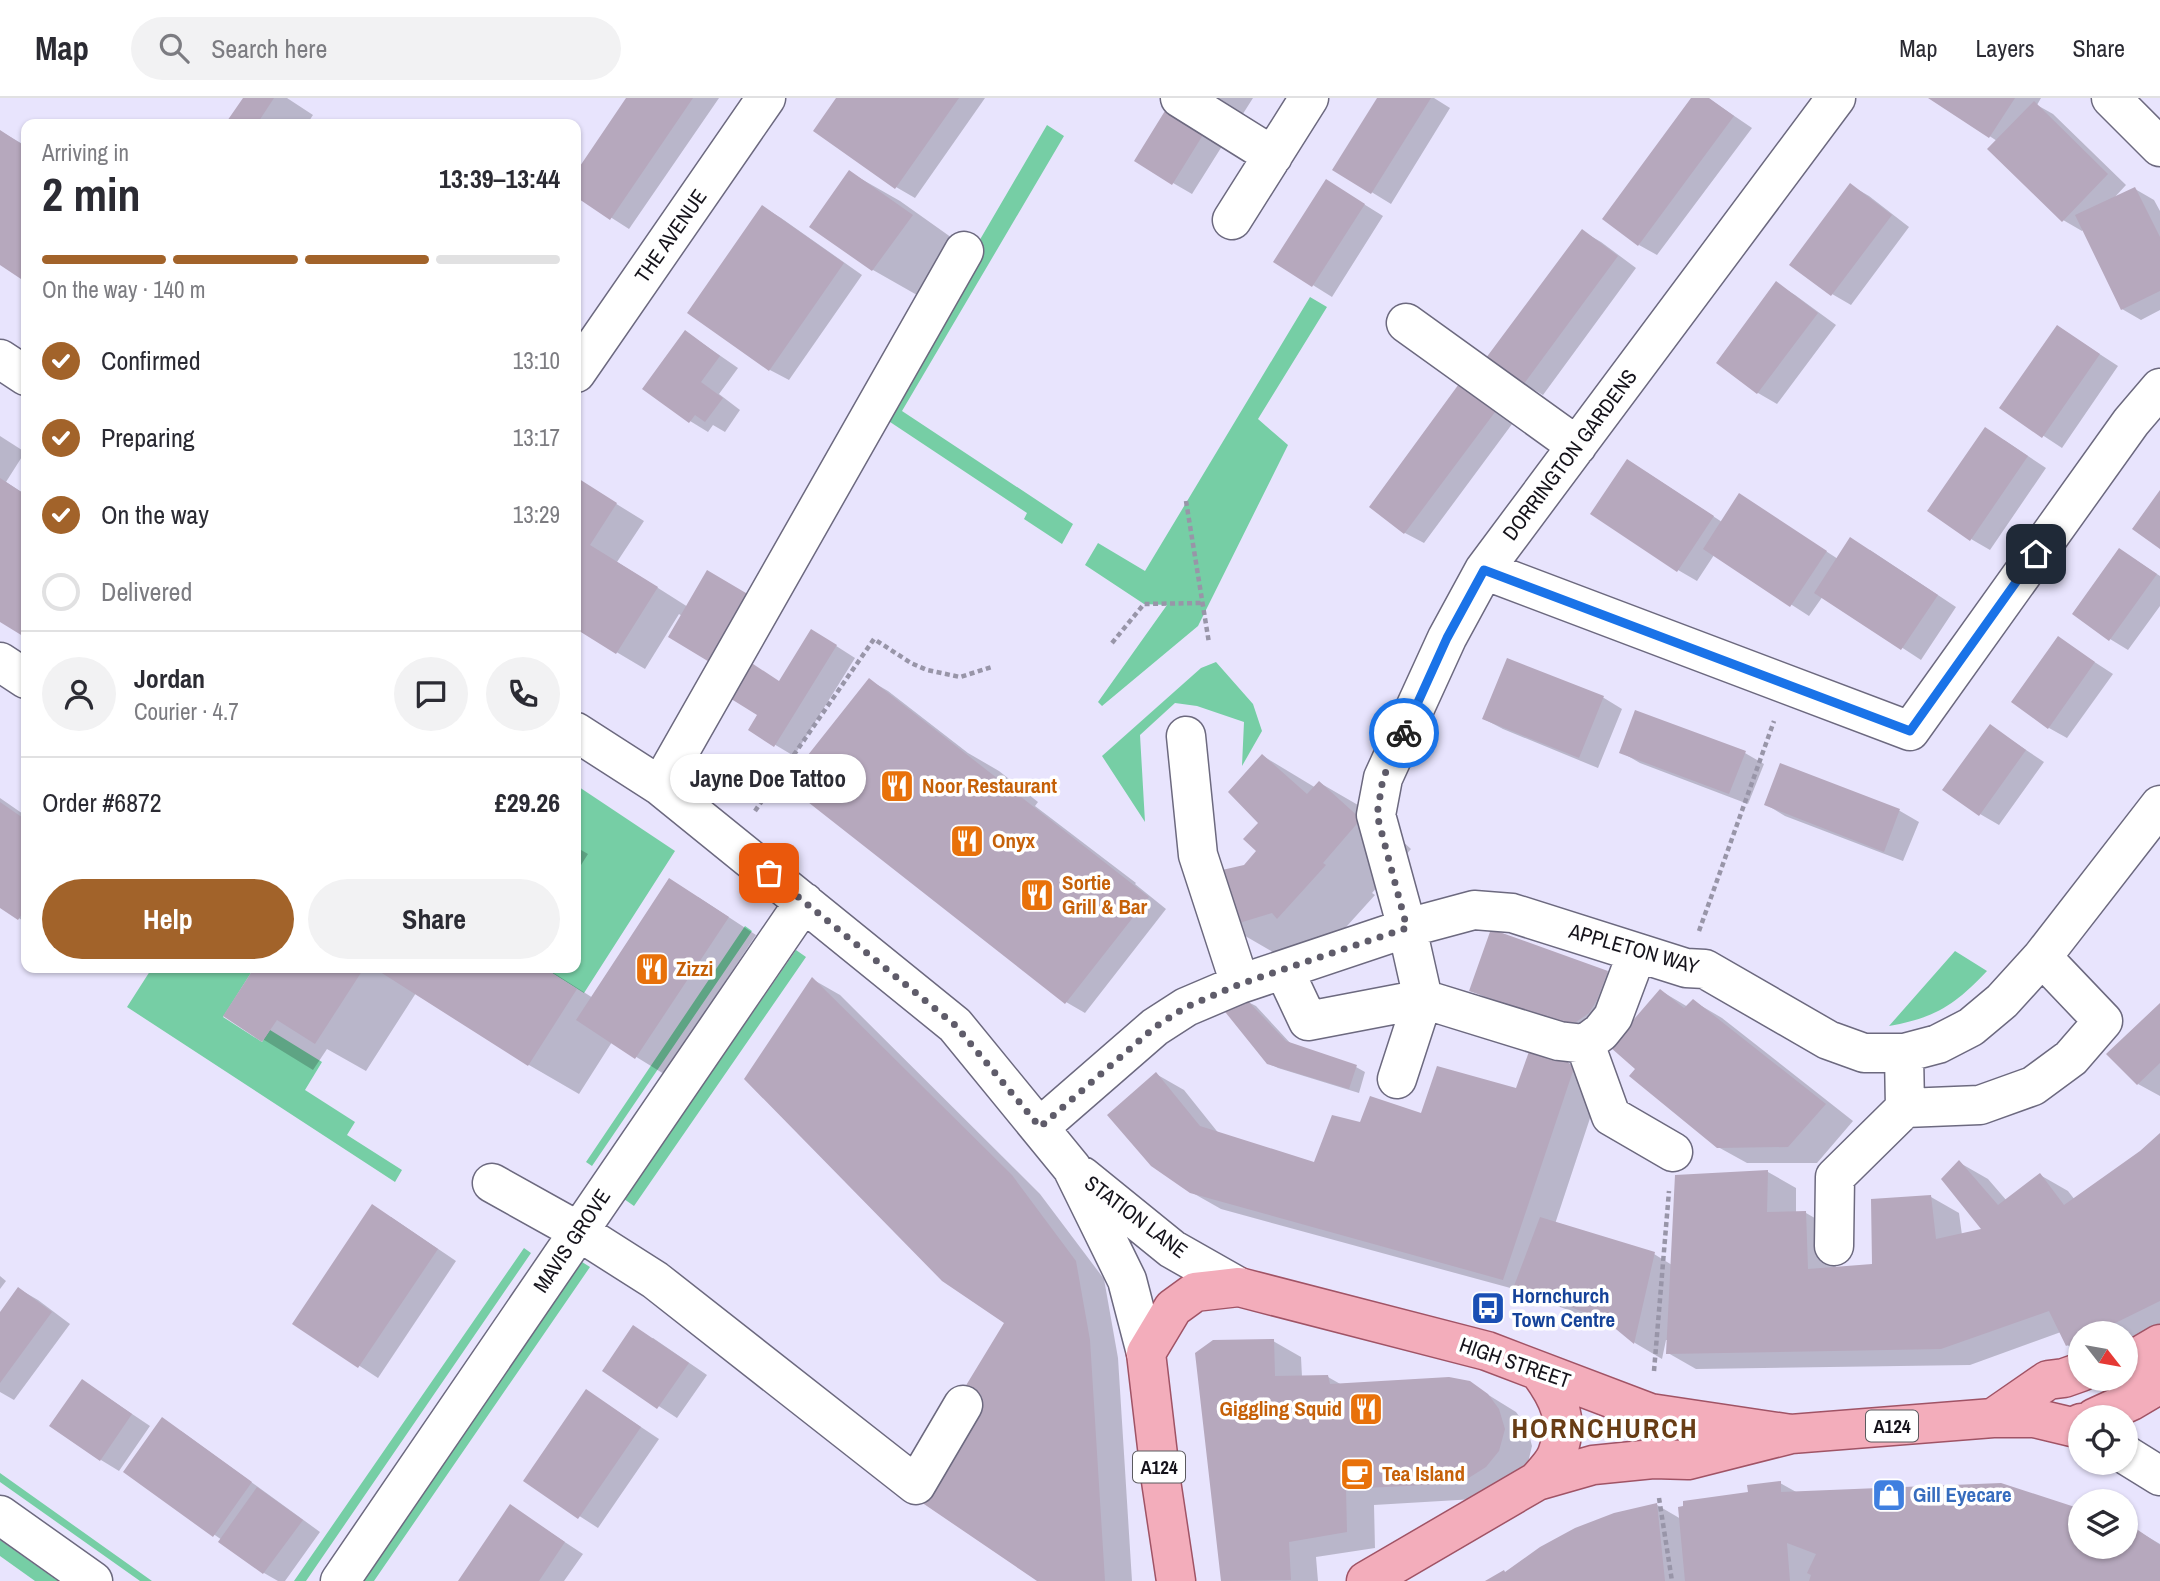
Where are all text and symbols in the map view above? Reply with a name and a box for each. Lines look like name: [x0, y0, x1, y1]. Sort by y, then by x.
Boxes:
search box: [131, 17, 621, 80]
text: Map: [35, 26, 89, 70]
icon: search: [155, 29, 193, 67]
text: Search here: [211, 31, 327, 66]
text: Map: [1899, 32, 1937, 64]
text: Layers: [1975, 32, 2034, 64]
text: Share: [2072, 32, 2125, 64]
text: Arriving in: [42, 137, 129, 168]
text: 13:39–13:44: [439, 161, 560, 196]
text: 2 min: [42, 163, 141, 225]
street label: THE AVENUE: [628, 183, 713, 288]
text: On the way · 140 m: [42, 274, 206, 305]
icon: check: [42, 342, 80, 380]
text: Confirmed: [101, 343, 201, 378]
text: 13:10: [513, 345, 560, 376]
street label: DORRINGTON GARDENS: [1496, 363, 1644, 546]
icon: check: [42, 419, 80, 457]
text: Preparing: [101, 420, 195, 455]
text: 13:17: [513, 422, 560, 453]
icon: check: [42, 496, 80, 534]
text: On the way: [101, 497, 209, 532]
text: 13:29: [513, 499, 560, 530]
pin: [2006, 524, 2066, 584]
icon: home: [2017, 535, 2055, 573]
text: Delivered: [101, 574, 192, 609]
button: person: [42, 657, 116, 731]
button: chat: [394, 657, 468, 731]
button: phone: [486, 657, 560, 731]
text: Jordan: [134, 661, 205, 696]
text: Courier · 4.7: [134, 696, 239, 727]
courier: [1369, 698, 1439, 768]
icon: bike: [1385, 714, 1423, 752]
callout: Jayne Doe Tattoo: [671, 754, 867, 803]
text: Jayne Doe Tattoo: [690, 763, 846, 794]
restaurant icon: Noor Restaurant: [878, 767, 916, 805]
place label: Noor Restaurant: [922, 771, 1057, 800]
text: Order #6872: [42, 785, 162, 820]
text: £29.26: [495, 785, 560, 820]
restaurant icon: Onyx: [948, 822, 986, 860]
place label: Onyx: [992, 826, 1035, 855]
pin: [739, 843, 799, 903]
icon: bag: [750, 854, 788, 892]
place label: Sortie Grill & Bar: [1062, 868, 1147, 921]
restaurant icon: Sortie Grill & Bar: [1018, 876, 1056, 914]
button: Help: [42, 879, 294, 959]
button: Share: [308, 879, 560, 959]
street label: APPLETON WAY: [1565, 916, 1703, 981]
restaurant icon: Zizzi: [633, 950, 671, 988]
place label: Zizzi: [676, 954, 713, 983]
street label: STATION LANE: [1079, 1168, 1194, 1265]
street label: MAVIS GROVE: [526, 1183, 617, 1298]
place label: Hornchurch Town Centre: [1512, 1281, 1615, 1334]
bus stop icon: Hornchurch Town Centre: [1469, 1289, 1507, 1327]
north arrow: [2068, 1321, 2138, 1391]
map controls: [2068, 1321, 2138, 1559]
street label: HIGH STREET: [1456, 1330, 1575, 1395]
restaurant icon: Giggling Squid: [1347, 1390, 1385, 1428]
place label: Giggling Squid: [1220, 1394, 1342, 1423]
button: locate: [2068, 1405, 2138, 1475]
district label: HORNCHURCH: [1511, 1409, 1699, 1447]
road number: A124: [1866, 1410, 1918, 1442]
road number: A124: [1133, 1452, 1185, 1483]
cafe icon: Tea Island: [1338, 1455, 1376, 1493]
place label: Tea Island: [1382, 1459, 1465, 1488]
shop icon: Gill Eyecare: [1870, 1476, 1908, 1514]
place label: Gill Eyecare: [1913, 1480, 2012, 1509]
button: layers: [2068, 1489, 2138, 1559]

